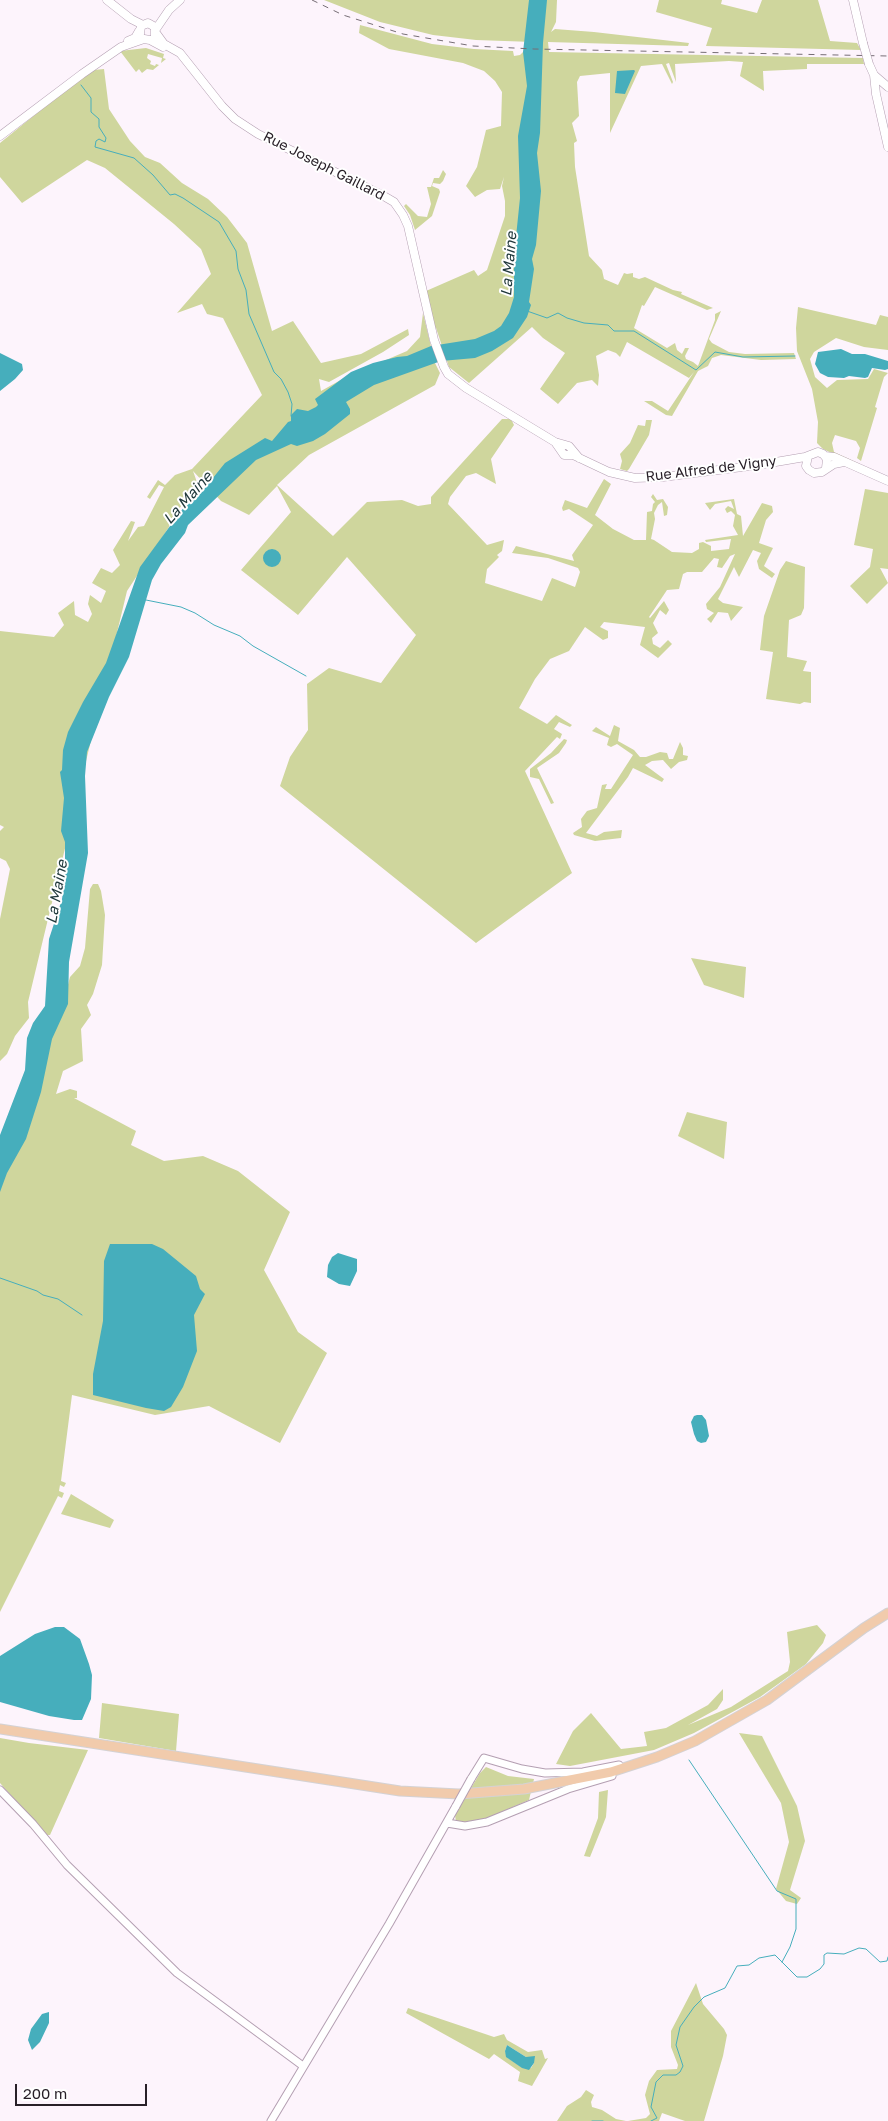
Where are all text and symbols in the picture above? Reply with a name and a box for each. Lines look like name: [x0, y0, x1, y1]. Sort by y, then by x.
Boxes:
street label: Rue Joseph Gaillard: [260, 128, 388, 204]
water label: La Maine: [497, 231, 521, 297]
street label: Rue Alfred de Vigny: [645, 453, 777, 485]
water label: La Maine: [160, 468, 216, 528]
water label: La Maine: [43, 859, 71, 925]
scale bar: [18, 2074, 150, 2106]
text: 200 m: [23, 2084, 67, 2102]

